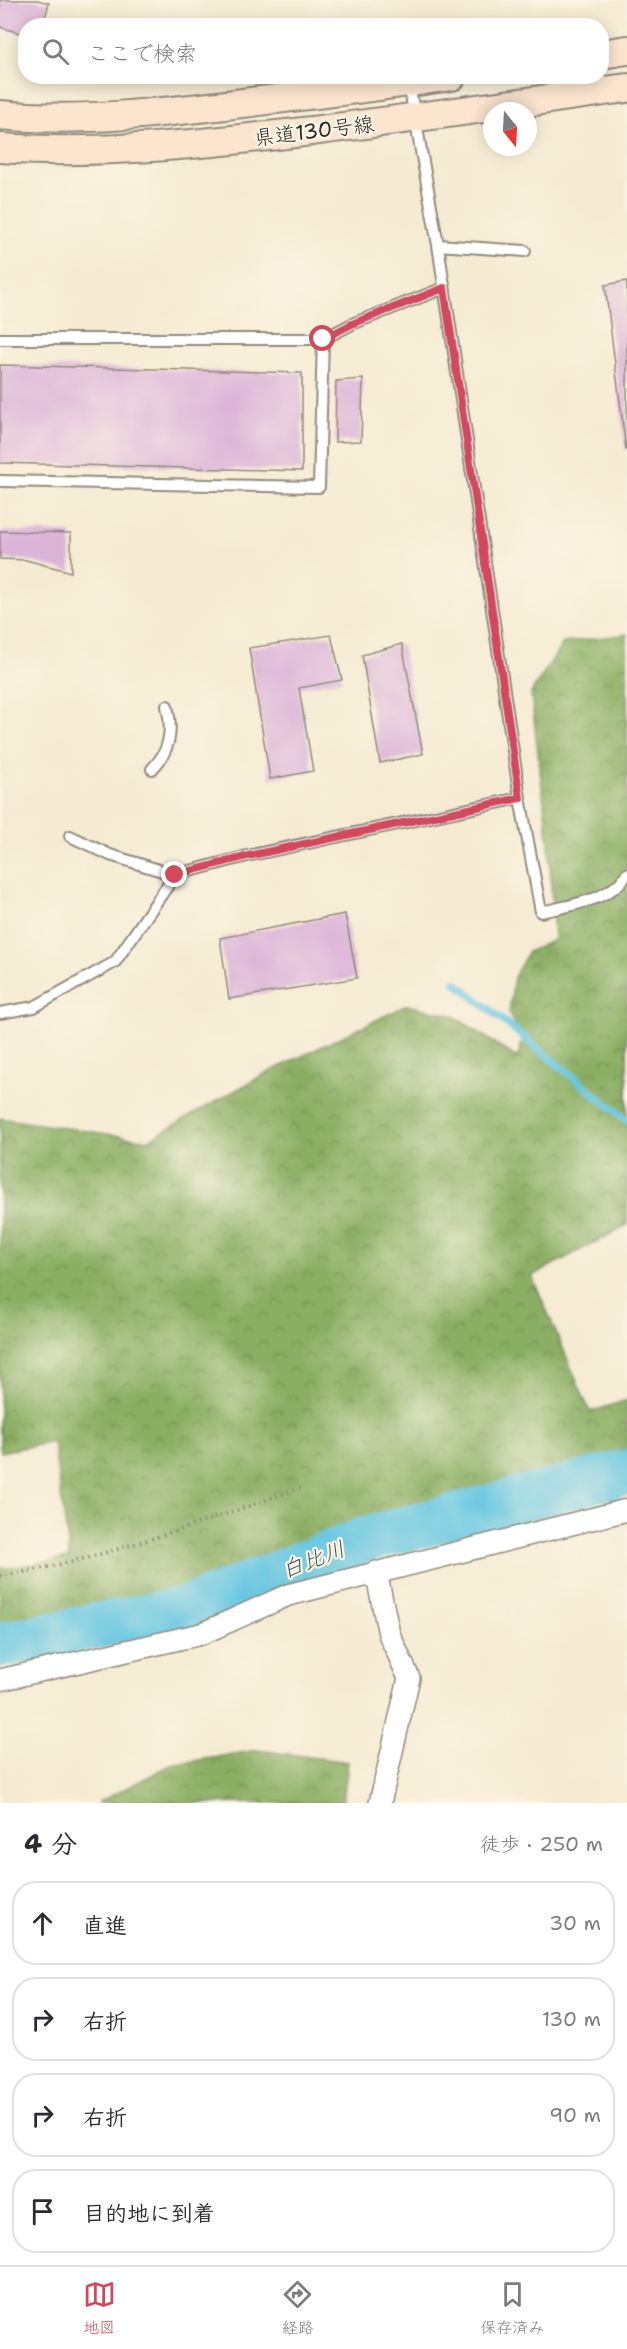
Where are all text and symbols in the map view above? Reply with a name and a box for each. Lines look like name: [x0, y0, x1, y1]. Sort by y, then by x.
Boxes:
search box: [18, 18, 609, 84]
icon: search: [39, 35, 72, 68]
text: ここで検索: [87, 39, 197, 68]
north arrow: [483, 102, 537, 156]
street label: 県道130号線: [252, 110, 376, 152]
route start: [309, 325, 335, 351]
route end: [161, 861, 187, 887]
water label: 白比川: [277, 1534, 349, 1585]
text: 4 分: [24, 1826, 77, 1861]
text: 徒歩 · 250 m: [480, 1831, 603, 1857]
icon: ahead: [26, 1907, 59, 1940]
text: 30 m: [549, 1910, 601, 1936]
text: 直進: [83, 1911, 127, 1940]
icon: right: [26, 2003, 59, 2036]
text: 130 m: [542, 2006, 601, 2032]
text: 右折: [83, 2007, 127, 2036]
icon: right: [26, 2099, 59, 2132]
text: 90 m: [549, 2102, 601, 2128]
text: 右折: [83, 2103, 127, 2132]
icon: arrive: [26, 2195, 59, 2228]
text: 目的地に到着: [83, 2199, 215, 2228]
tab: 地図: [83, 2278, 116, 2338]
tab: 経路: [281, 2278, 314, 2338]
tab: 保存済み: [480, 2278, 544, 2338]

